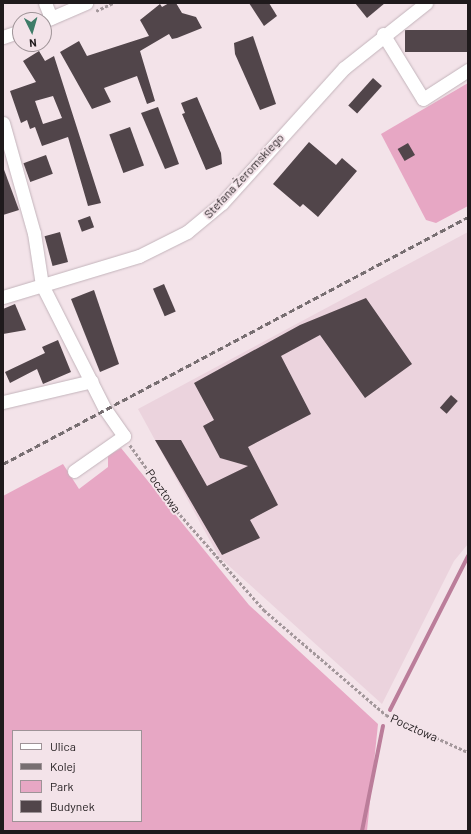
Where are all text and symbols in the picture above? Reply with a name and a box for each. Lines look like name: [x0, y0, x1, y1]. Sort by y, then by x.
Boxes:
north arrow: [12, 12, 52, 52]
text: N: [29, 37, 37, 50]
street label: Stefana Żeromskiego: [201, 131, 287, 221]
street label: Pocztowa: [142, 466, 184, 516]
street label: Pocztowa: [388, 711, 440, 745]
legend: [12, 730, 142, 822]
text: Ulica: [50, 739, 76, 753]
text: Kolej: [50, 759, 76, 773]
text: Park: [50, 779, 74, 793]
text: Budynek: [50, 799, 95, 813]

